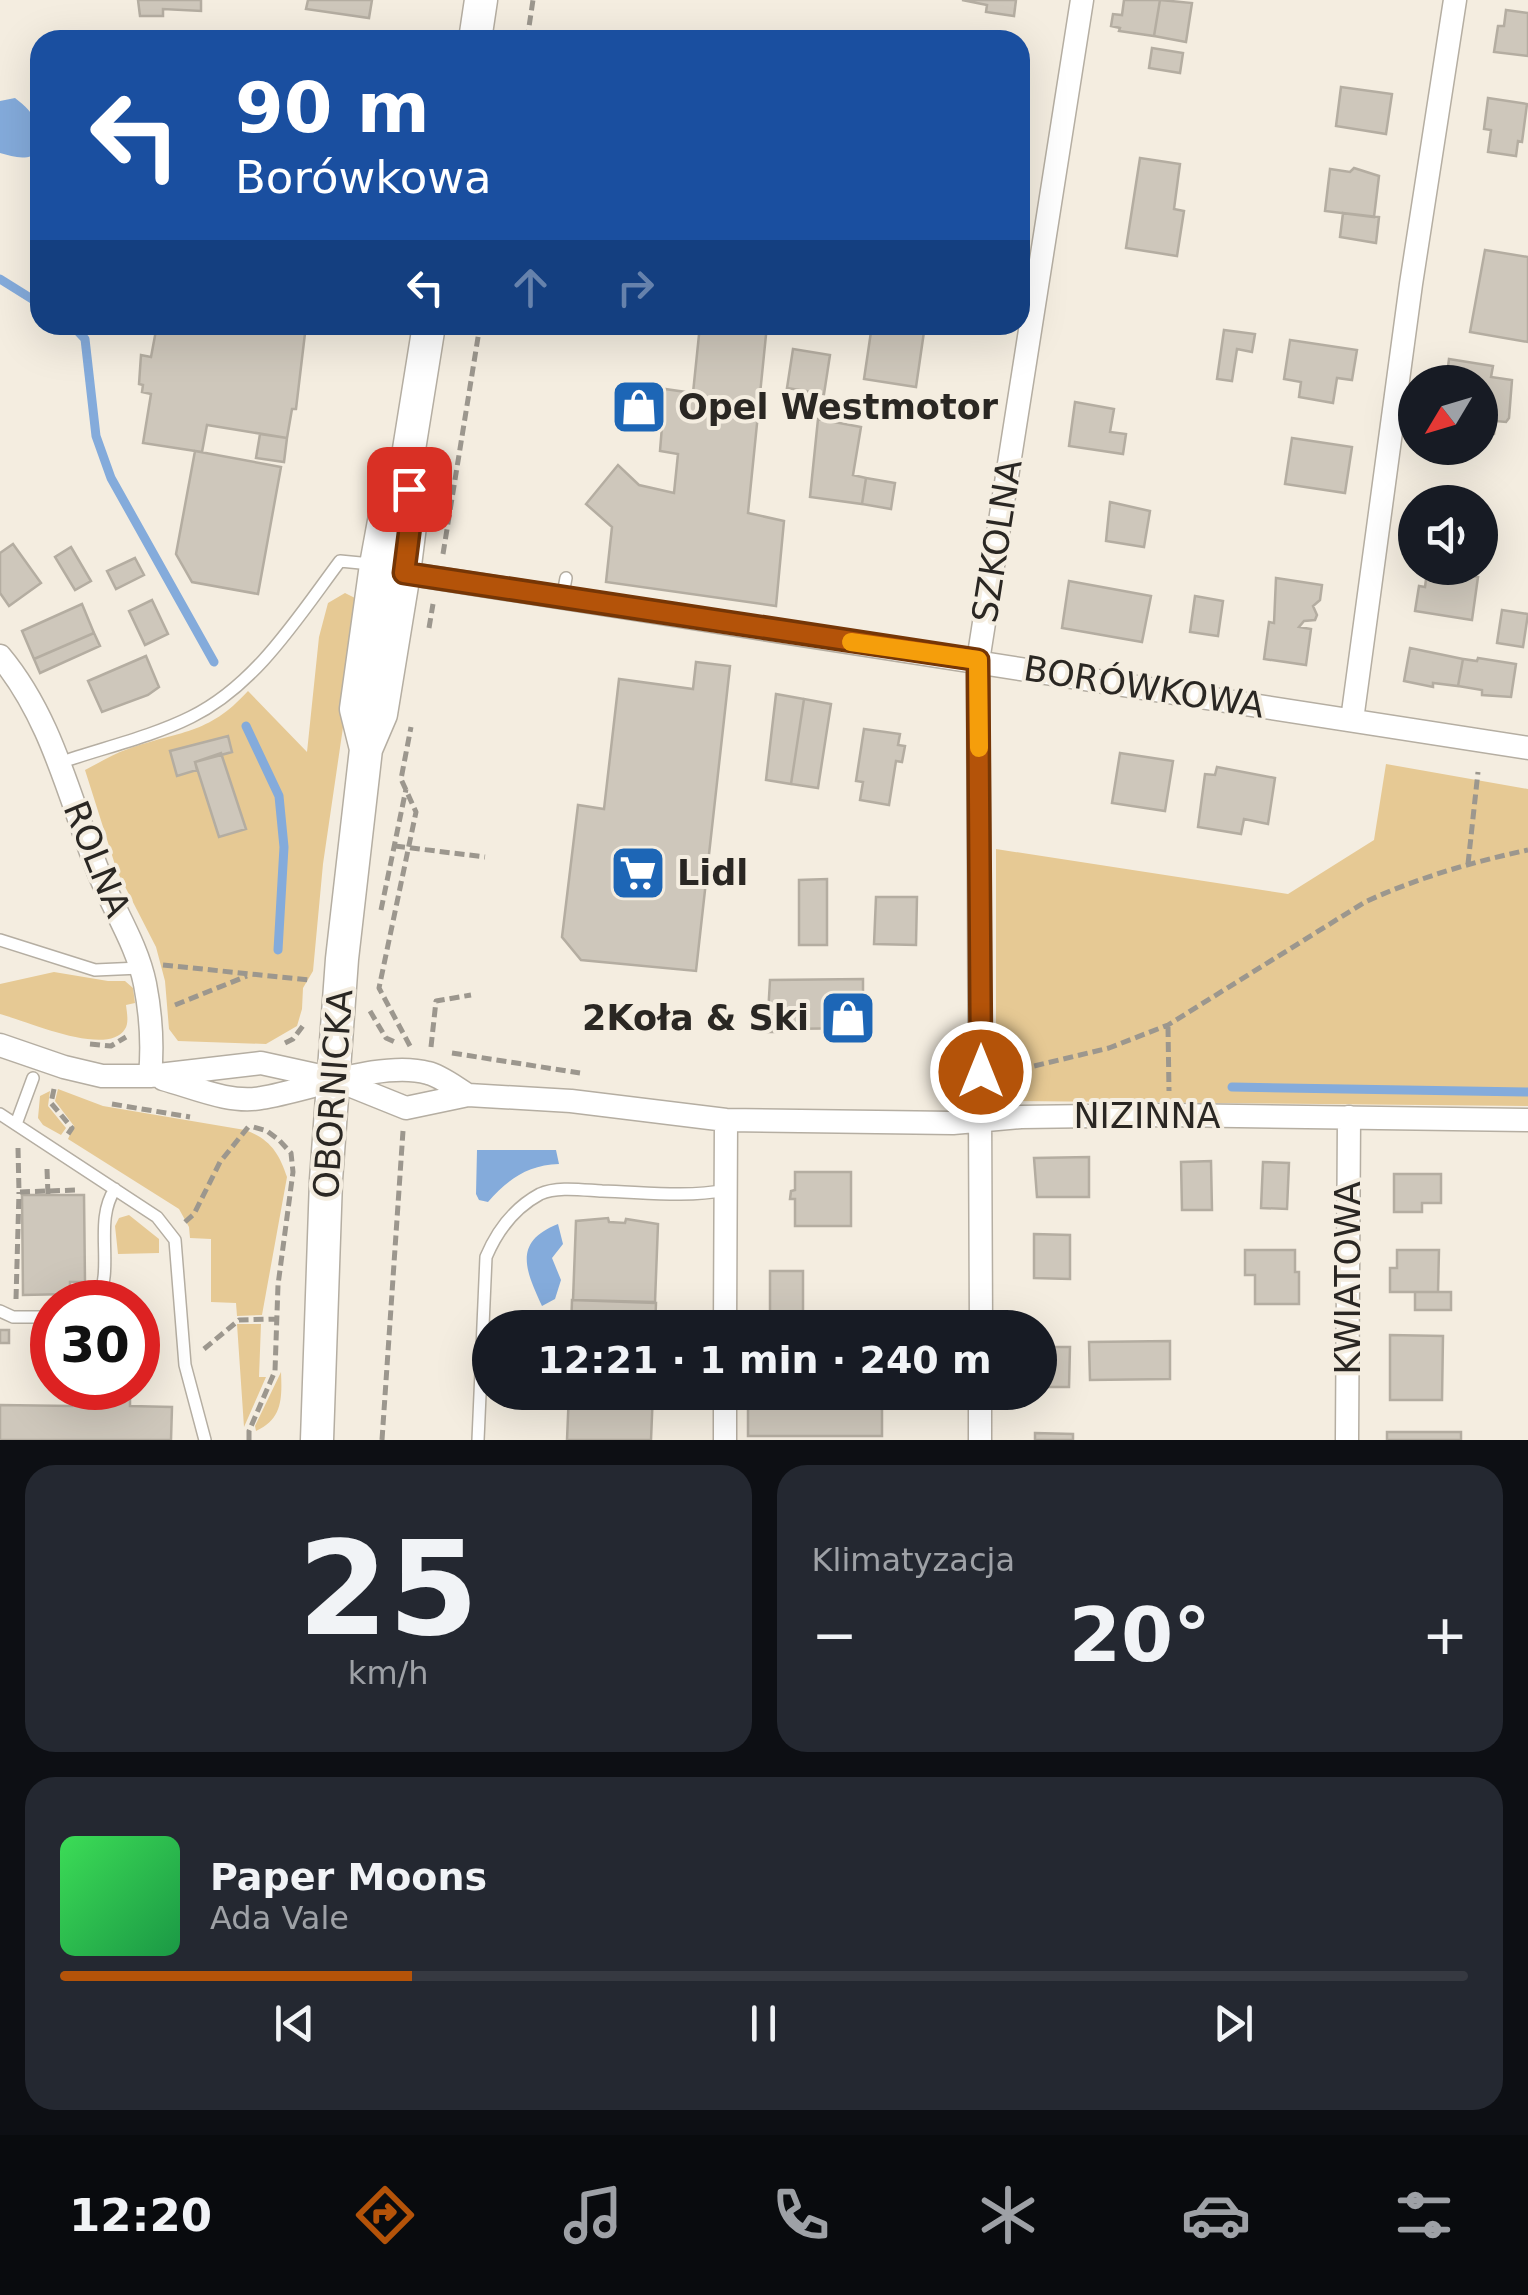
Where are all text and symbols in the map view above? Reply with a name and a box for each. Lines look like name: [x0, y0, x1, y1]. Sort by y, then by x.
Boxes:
text: 90 m: [235, 67, 430, 149]
icon: left: [70, 70, 200, 200]
text: Borówkowa: [235, 151, 492, 204]
icon: left: [398, 260, 453, 315]
icon: ahead: [503, 260, 558, 315]
icon: right: [608, 260, 663, 315]
north arrow: [1398, 365, 1498, 465]
map controls: [1398, 365, 1498, 585]
shop icon: Opel Westmotor: [609, 377, 669, 437]
place label: Opel Westmotor: [678, 387, 999, 427]
pin: [367, 447, 452, 532]
street label: SZKOLNA: [964, 457, 1030, 625]
icon: arrive: [382, 462, 437, 517]
button: sound: [1398, 485, 1498, 585]
street label: BORÓWKOWA: [1021, 647, 1267, 726]
street label: ROLNA: [56, 795, 138, 923]
supermarket icon: Lidl: [608, 843, 668, 903]
place label: Lidl: [677, 853, 748, 893]
street label: OBORNICKA: [306, 988, 360, 1200]
shop icon: 2Koła & Ski: [818, 988, 878, 1048]
place label: 2Koła & Ski: [582, 998, 809, 1038]
position arrow: [929, 1020, 1033, 1124]
street label: NIZINNA: [1073, 1096, 1221, 1136]
street label: KWIATOWA: [1328, 1181, 1368, 1375]
speed limit sign: 30: [30, 1280, 160, 1410]
text: 12:21 · 1 min · 240 m: [537, 1338, 992, 1382]
text: 25: [298, 1513, 479, 1665]
text: Klimatyzacja: [812, 1541, 1015, 1579]
text: 20°: [1069, 1591, 1211, 1679]
text: −: [812, 1603, 858, 1667]
text: +: [1422, 1603, 1468, 1667]
text: km/h: [348, 1654, 429, 1692]
text: Paper Moons: [210, 1855, 487, 1899]
text: Ada Vale: [210, 1899, 349, 1937]
icon: previous: [267, 1996, 322, 2051]
icon: pause: [736, 1996, 791, 2051]
icon: next: [1206, 1996, 1261, 2051]
icon: directions: [350, 2180, 420, 2250]
icon: music: [558, 2180, 628, 2250]
icon: phone: [766, 2180, 836, 2250]
icon: climate: [973, 2180, 1043, 2250]
icon: car: [1181, 2180, 1251, 2250]
icon: filters: [1389, 2180, 1459, 2250]
text: 12:20: [69, 2189, 212, 2242]

